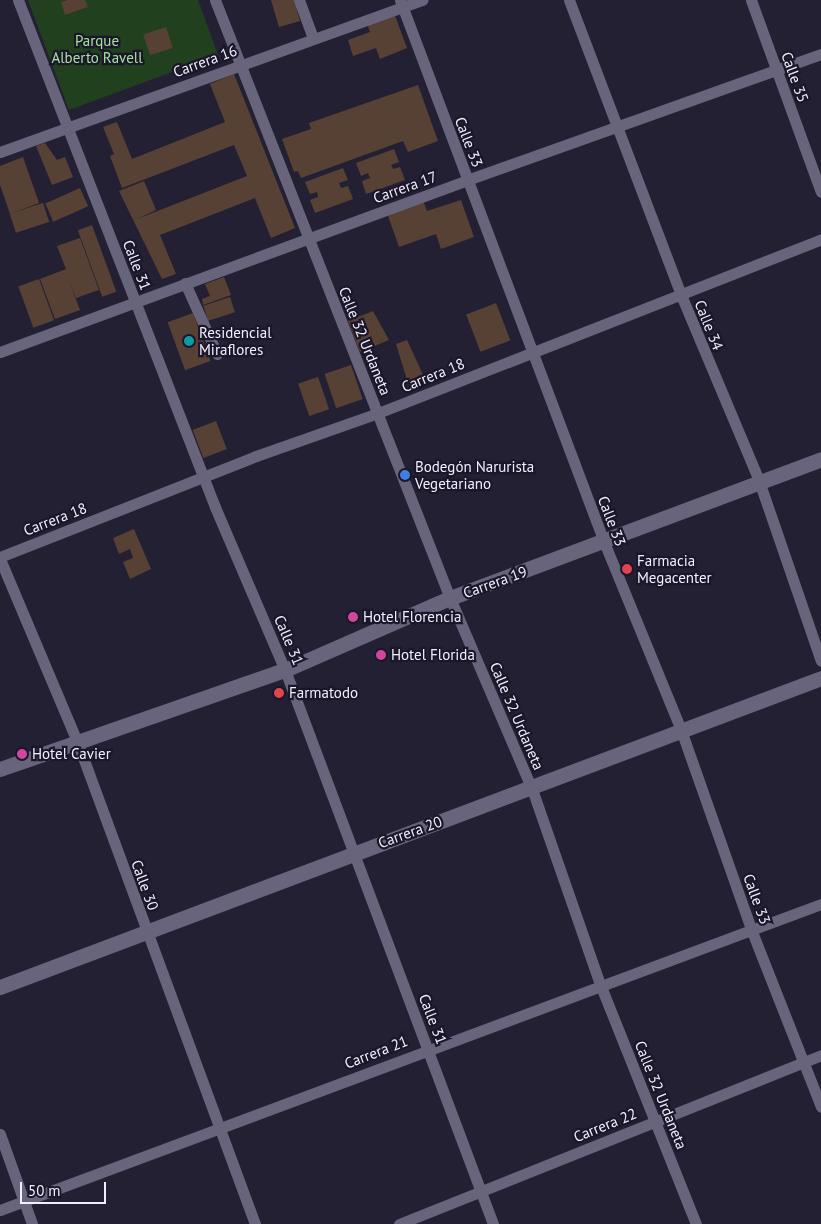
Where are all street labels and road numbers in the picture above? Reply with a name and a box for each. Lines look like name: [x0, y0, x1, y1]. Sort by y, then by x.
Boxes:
street label: Carrera 16: [171, 41, 239, 81]
street label: Calle 35: [778, 49, 812, 105]
street label: Calle 33: [451, 114, 487, 170]
street label: Carrera 17: [371, 167, 439, 207]
street label: Calle 31: [119, 237, 155, 293]
street label: Calle 32 Urdaneta: [335, 284, 395, 398]
street label: Calle 34: [691, 297, 727, 353]
street label: Carrera 18: [399, 354, 467, 396]
street label: Calle 33: [594, 493, 630, 549]
street label: Carrera 18: [21, 499, 89, 539]
street label: Carrera 19: [461, 562, 529, 602]
street label: Calle 31: [270, 612, 308, 668]
street label: Calle 32 Urdaneta: [486, 659, 548, 773]
street label: Carrera 20: [376, 812, 444, 852]
street label: Calle 30: [128, 857, 162, 913]
street label: Calle 33: [740, 871, 774, 927]
street label: Calle 31: [415, 991, 451, 1047]
street label: Carrera 21: [342, 1032, 410, 1072]
street label: Calle 32 Urdaneta: [631, 1038, 691, 1152]
street label: Carrera 22: [571, 1104, 639, 1146]

